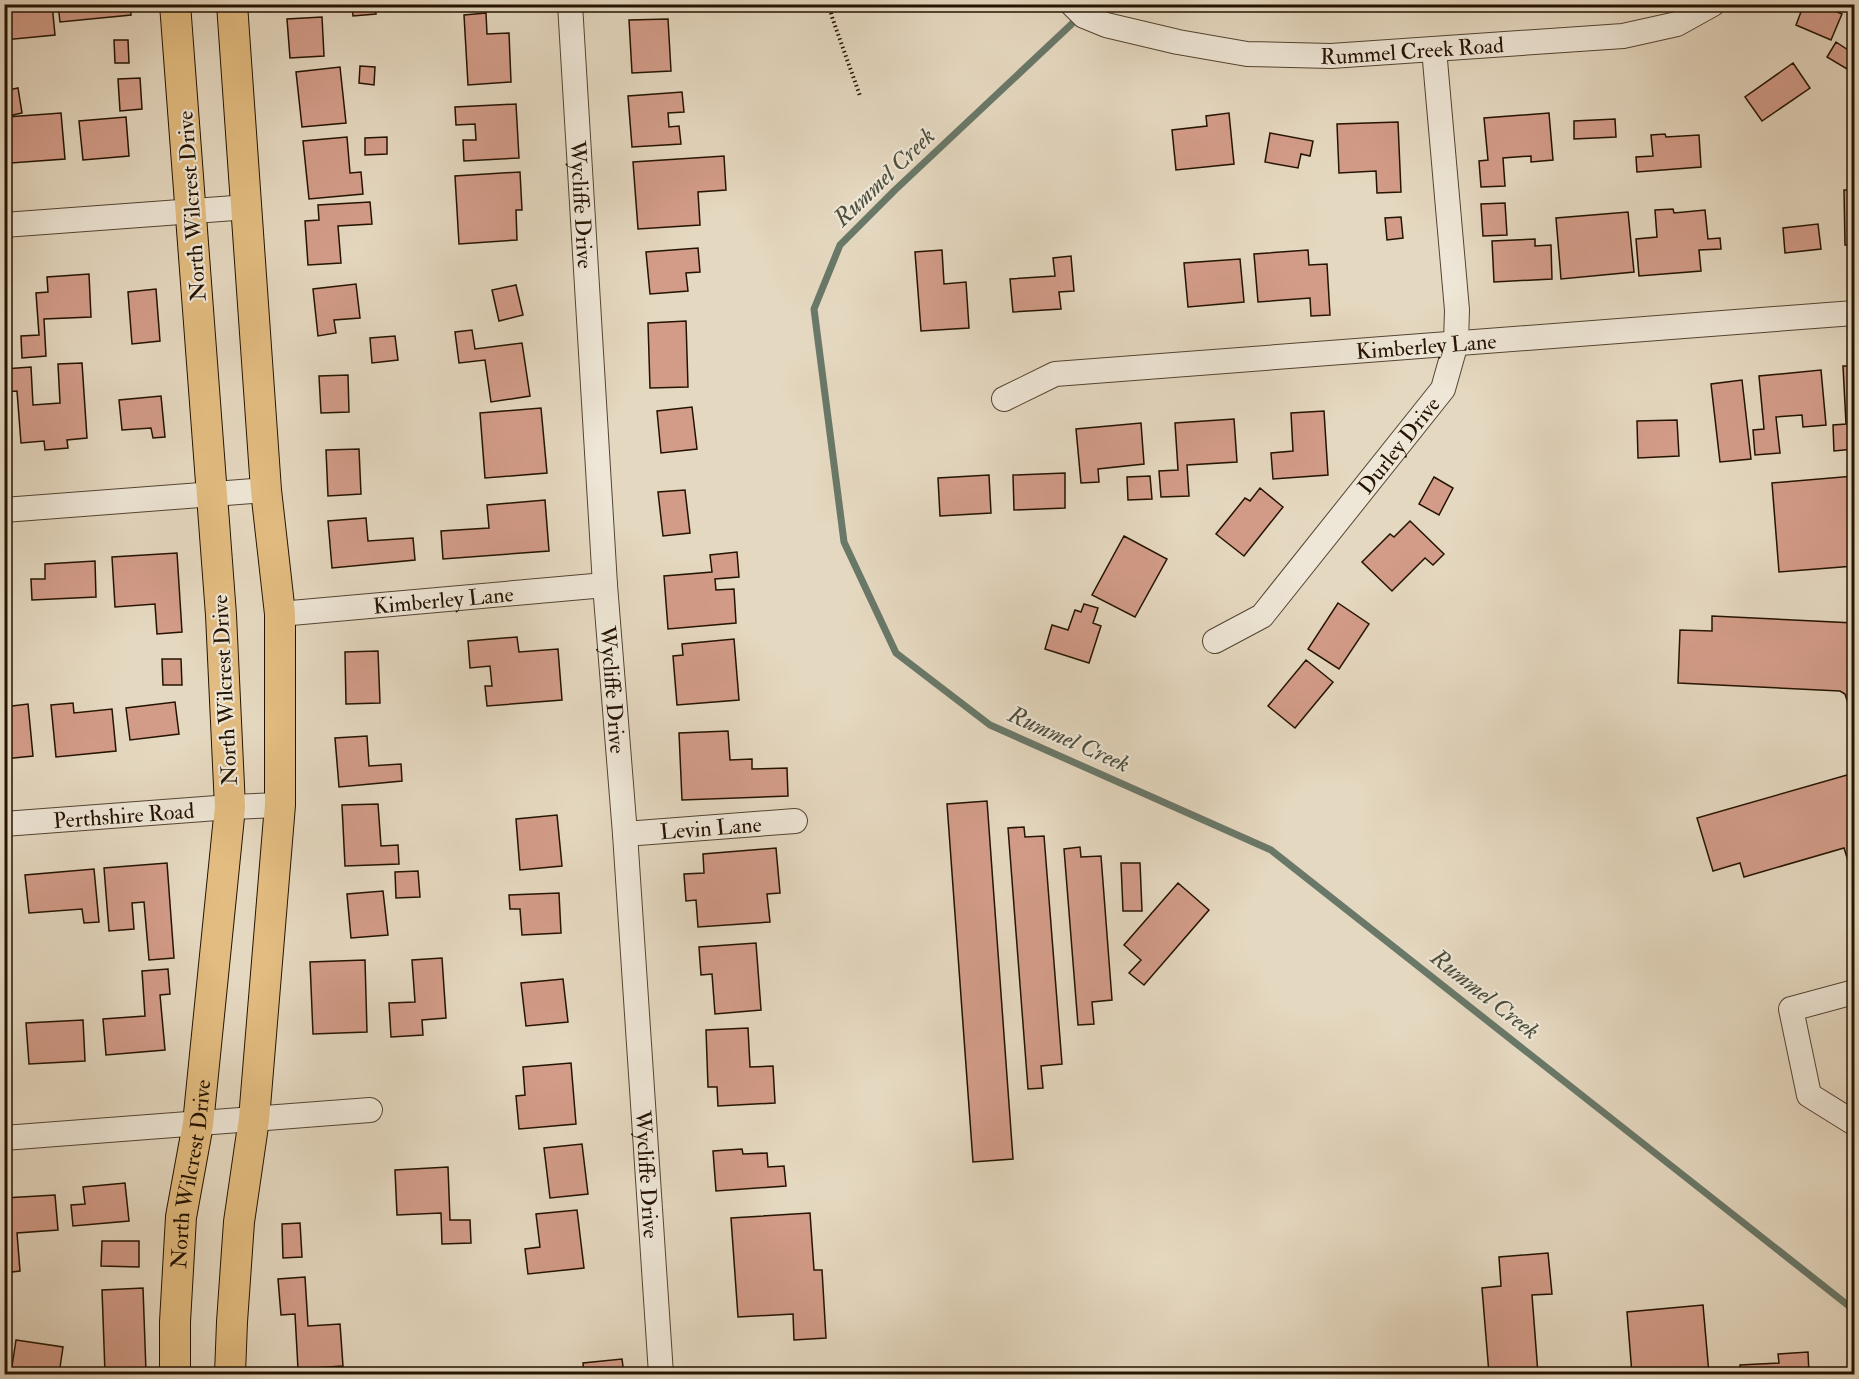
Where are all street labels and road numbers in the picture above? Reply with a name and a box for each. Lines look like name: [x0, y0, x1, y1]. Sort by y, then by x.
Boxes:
street label: Rummel Creek Road: [1320, 31, 1505, 71]
street label: North Wilcrest Drive: [171, 110, 213, 302]
street label: Wycliffe Drive: [563, 139, 599, 269]
street label: Kimberley Lane: [1355, 327, 1498, 366]
street label: Durley Drive: [1352, 391, 1447, 500]
street label: Kimberley Lane: [372, 580, 515, 621]
street label: North Wilcrest Drive: [206, 594, 244, 786]
street label: Wycliffe Drive: [593, 624, 631, 755]
street label: Perthshire Road: [52, 797, 195, 835]
street label: Levin Lane: [659, 811, 763, 846]
street label: North Wilcrest Drive: [165, 1078, 217, 1269]
street label: Wycliffe Drive: [628, 1109, 665, 1239]

